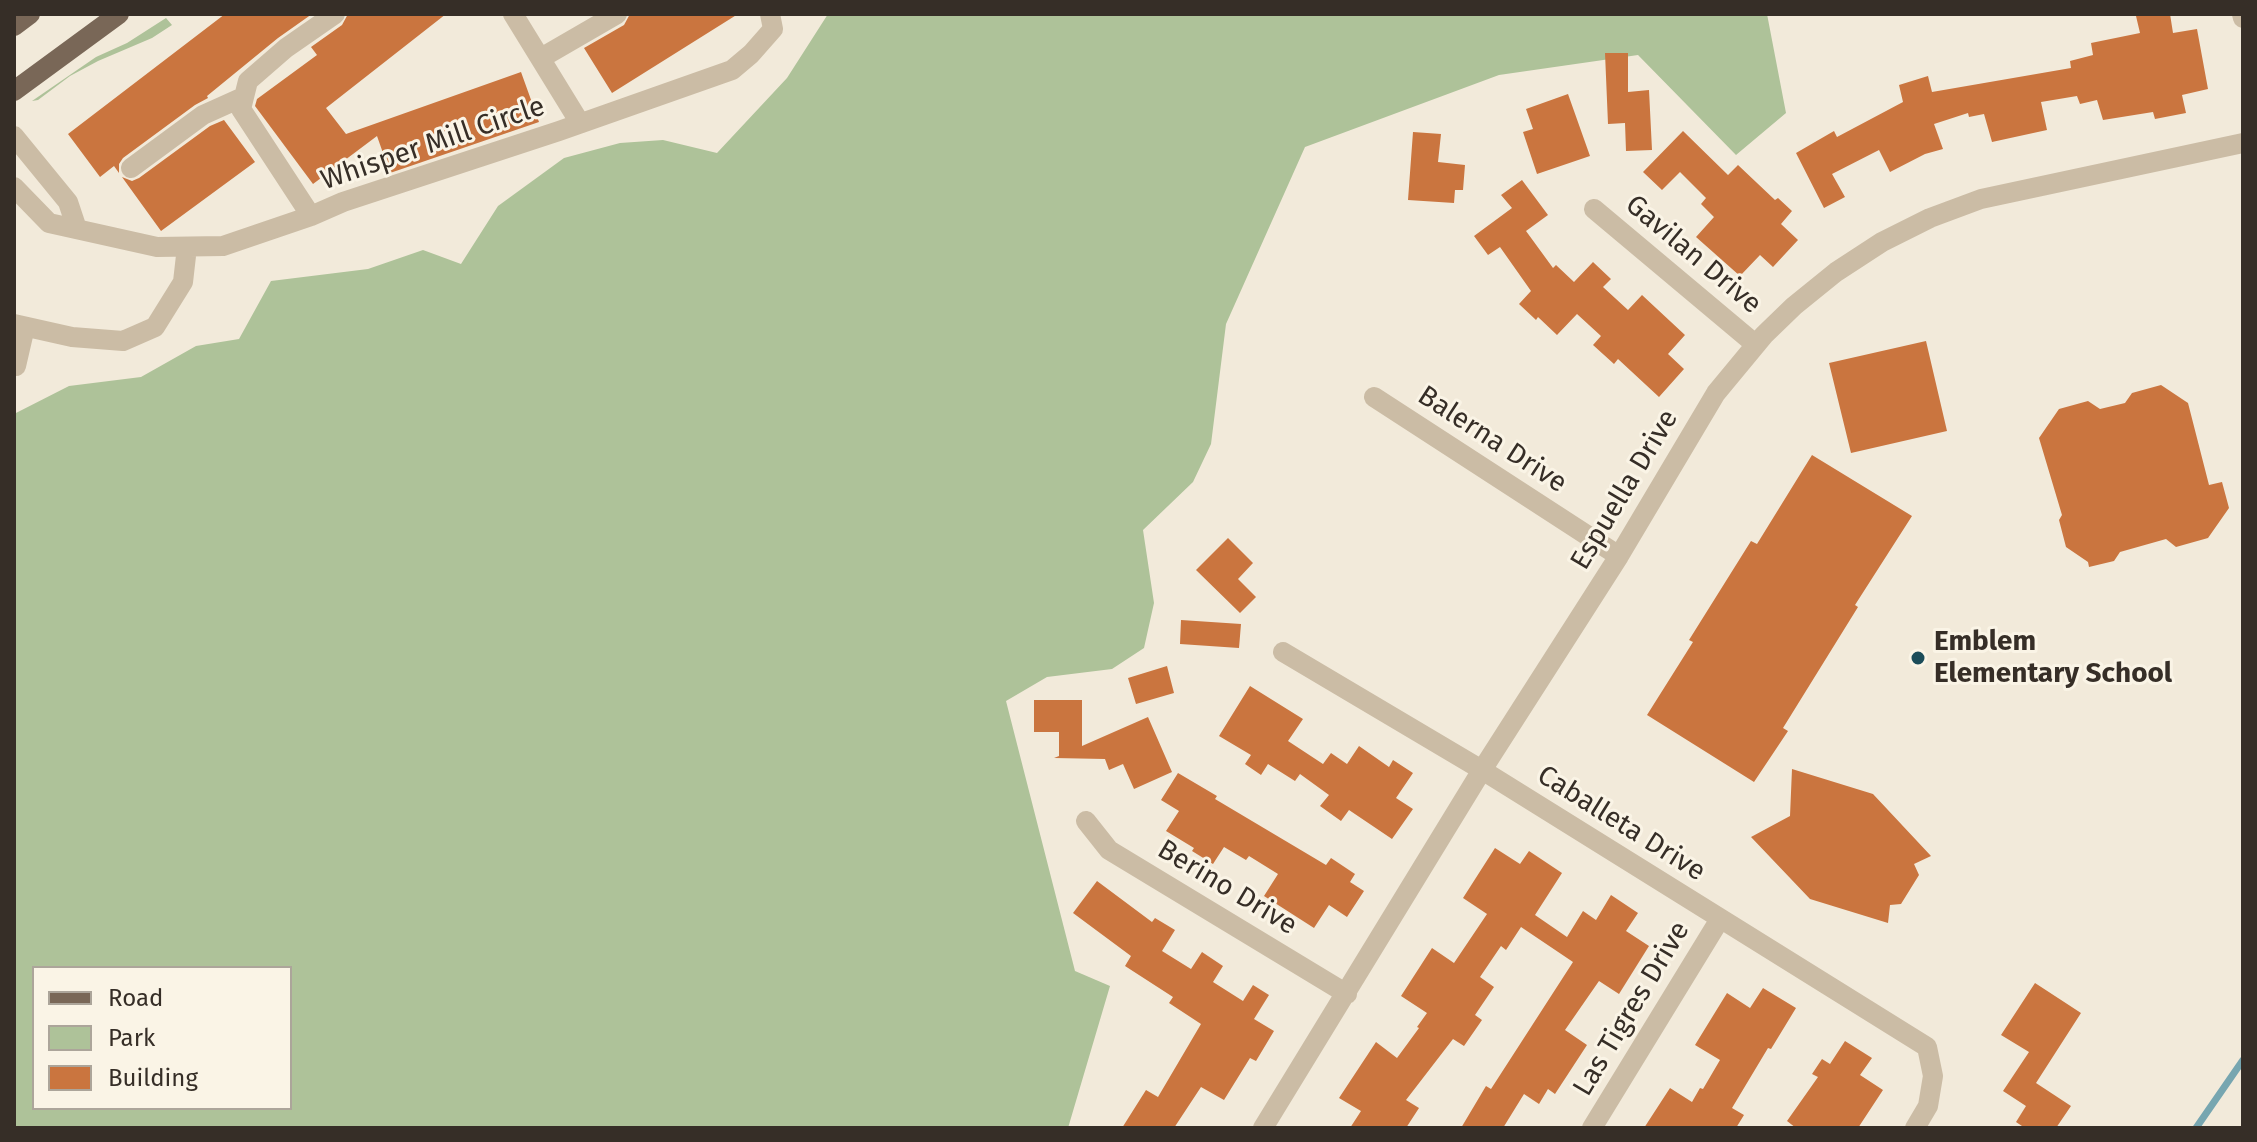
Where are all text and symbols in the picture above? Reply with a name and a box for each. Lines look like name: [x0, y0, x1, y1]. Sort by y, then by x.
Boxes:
street label: Whisper Mill Circle: [317, 90, 549, 198]
street label: Gavilan Drive: [1618, 188, 1768, 322]
street label: Balerna Drive: [1411, 379, 1573, 501]
street label: Espuella Drive: [1564, 404, 1686, 576]
place label: Emblem Elementary School: [1934, 625, 2172, 691]
marker: Emblem Elementary School: [1909, 649, 1927, 667]
street label: Caballeta Drive: [1531, 759, 1711, 889]
street label: Berino Drive: [1151, 833, 1303, 943]
street label: Las Tigres Drive: [1567, 916, 1697, 1102]
legend: [32, 966, 292, 1110]
text: Road: [108, 984, 163, 1012]
text: Park: [108, 1024, 155, 1052]
text: Building: [108, 1064, 198, 1092]

